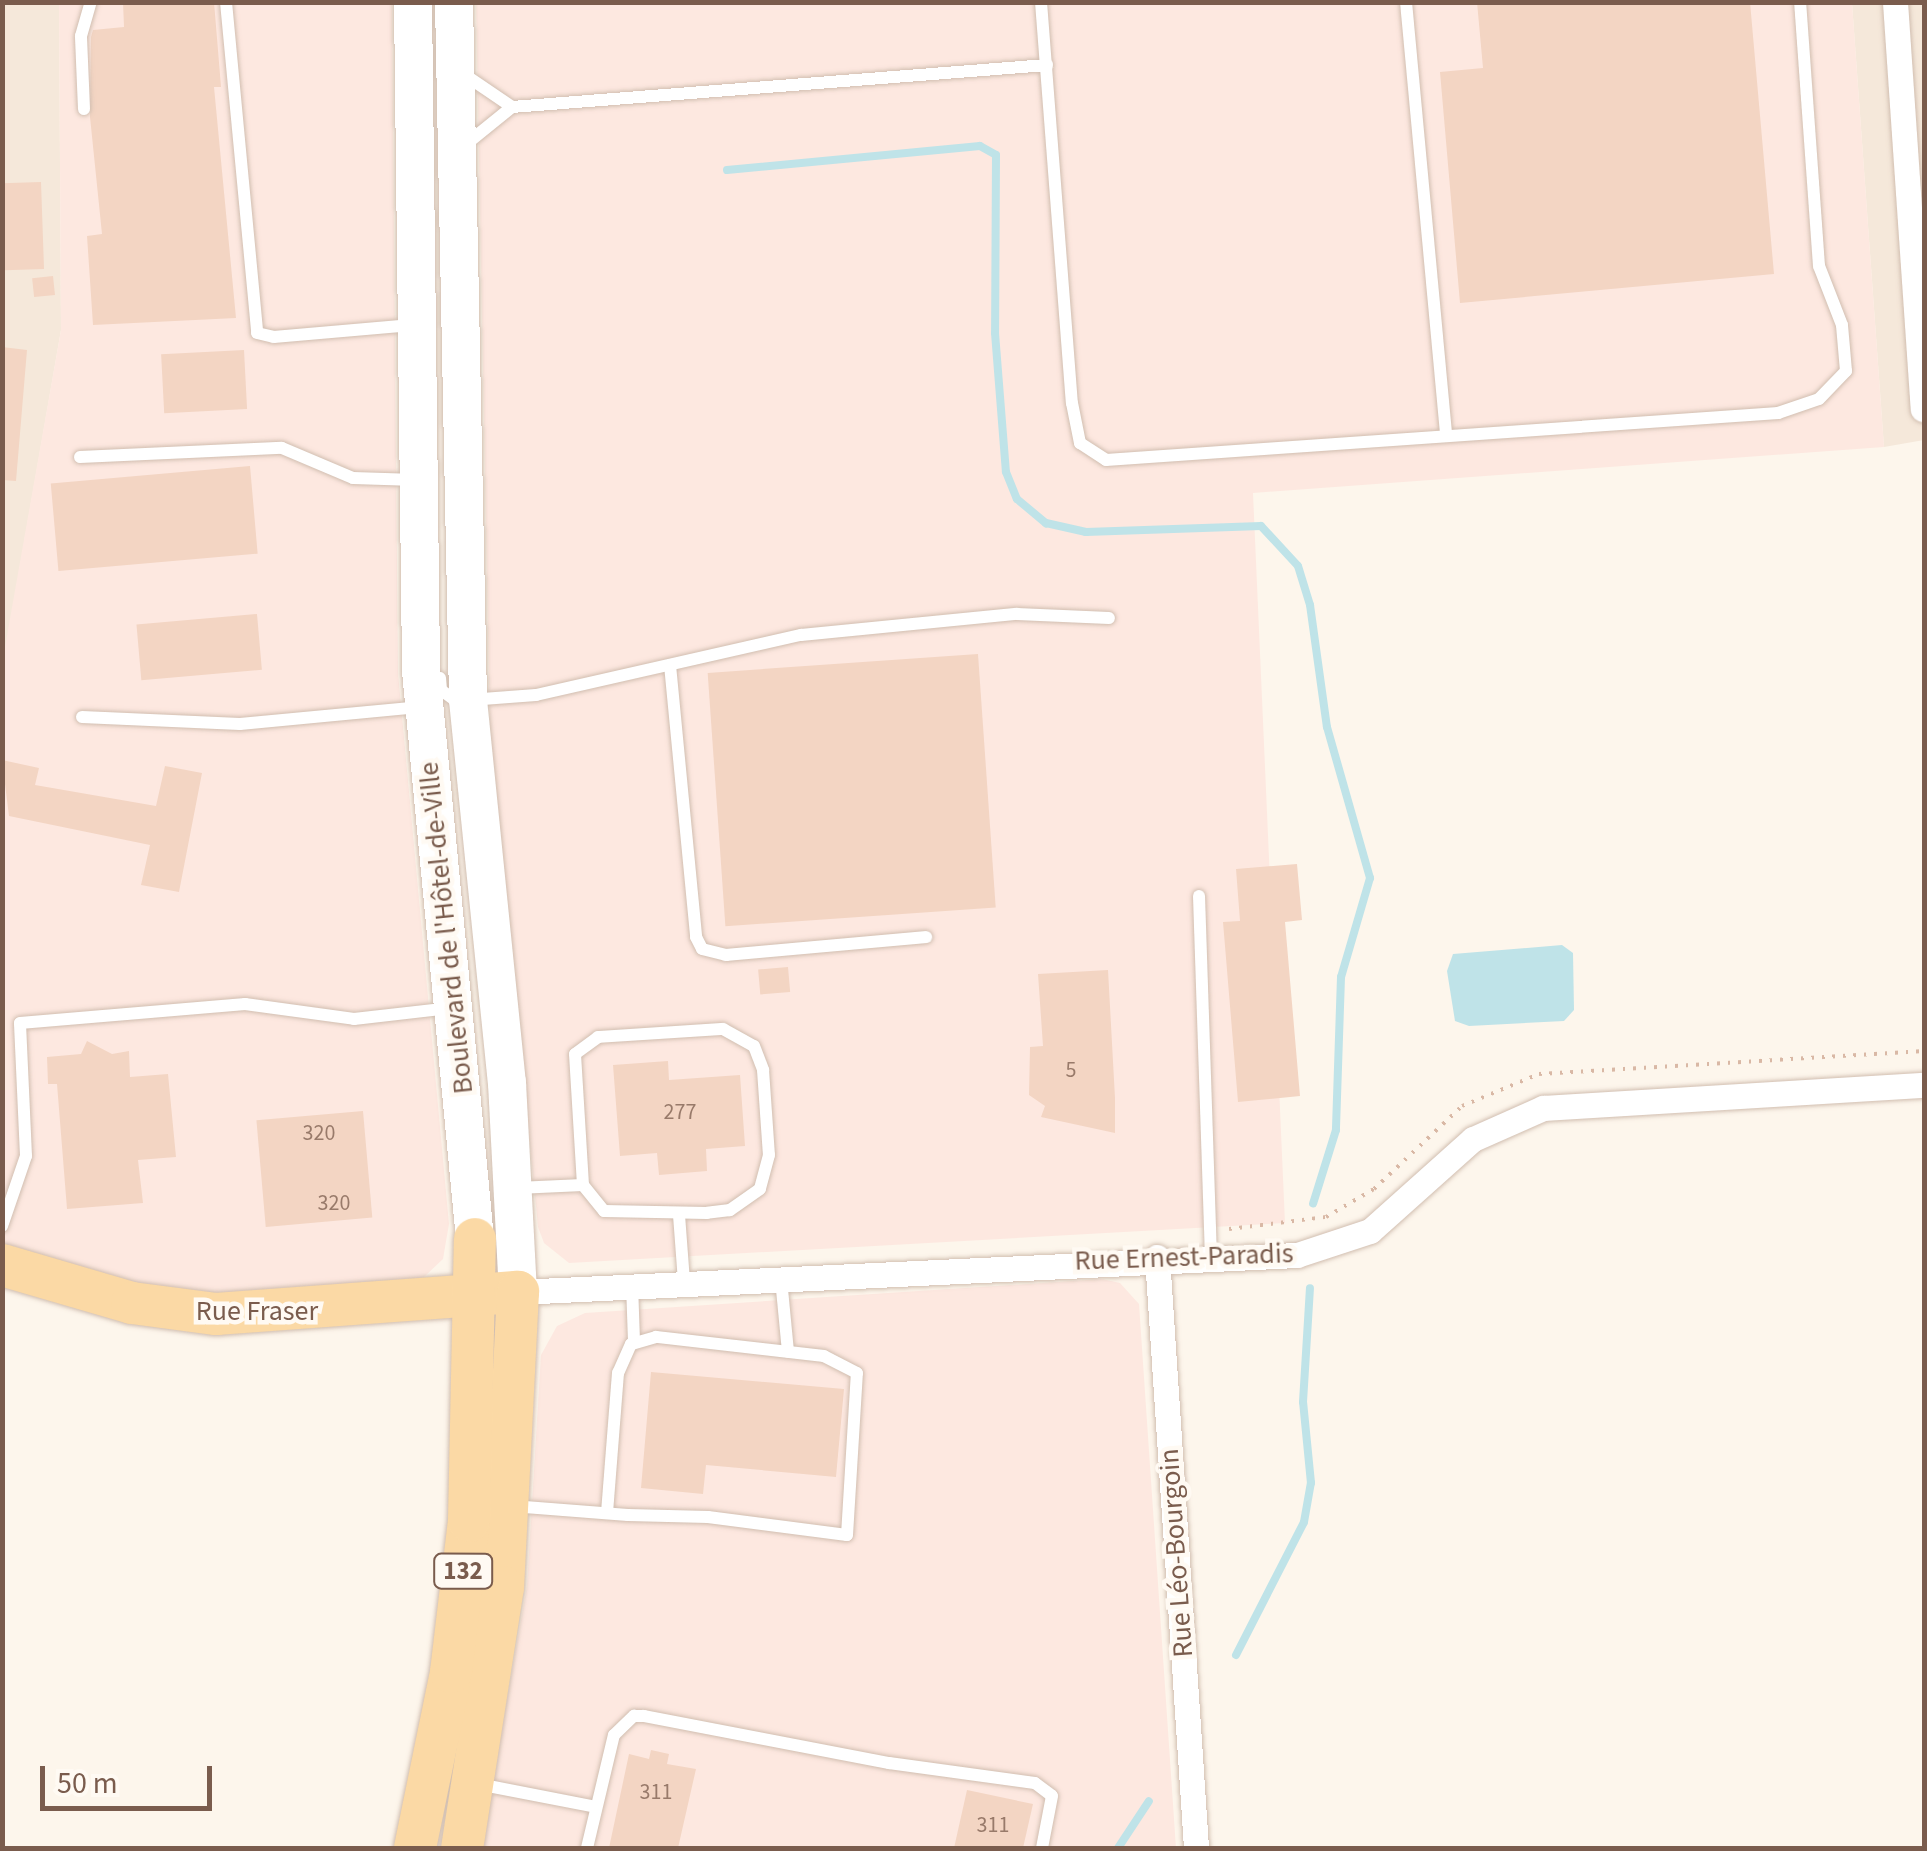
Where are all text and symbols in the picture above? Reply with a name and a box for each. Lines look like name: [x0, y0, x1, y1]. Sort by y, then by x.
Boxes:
street label: Boulevard de l'Hôtel-de-Ville: [412, 760, 480, 1096]
house number: 5: [1066, 1058, 1076, 1084]
house number: 277: [664, 1100, 696, 1126]
house number: 320: [303, 1121, 335, 1147]
house number: 320: [318, 1191, 350, 1217]
street label: Rue Ernest-Paradis: [1074, 1236, 1294, 1278]
street label: Rue Fraser: [196, 1294, 318, 1328]
street label: Rue Léo-Bourgoin: [1152, 1447, 1200, 1659]
road number: 132: [433, 1551, 493, 1591]
scale bar: [45, 1746, 218, 1808]
text: 50 m: [57, 1762, 118, 1805]
house number: 311: [640, 1780, 672, 1806]
house number: 311: [977, 1813, 1009, 1839]

